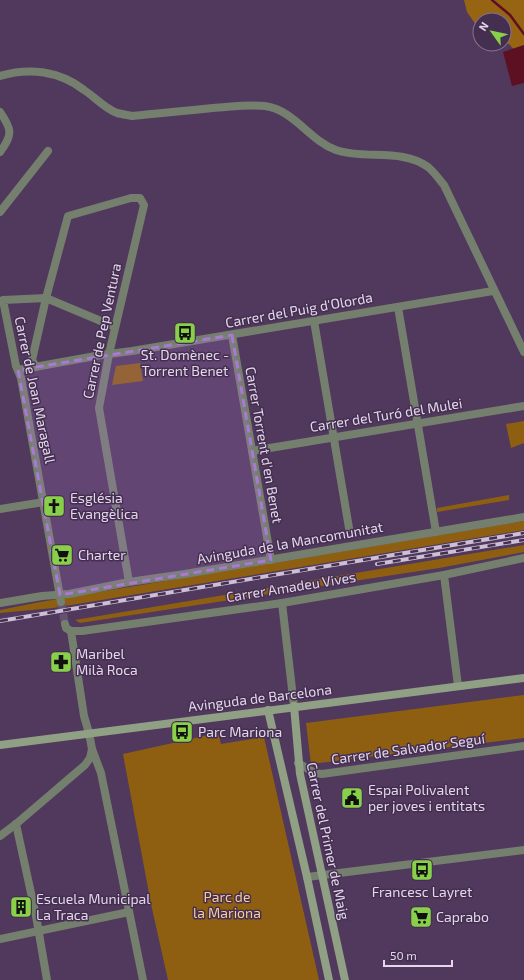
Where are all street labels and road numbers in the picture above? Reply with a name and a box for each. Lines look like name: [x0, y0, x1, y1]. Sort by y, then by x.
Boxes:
street label: Carrer de Pep Ventura: [79, 262, 124, 400]
street label: Carrer del Puig d'Olorda: [224, 288, 374, 331]
street label: Carrer de Joan Maragall: [12, 315, 60, 466]
street label: Carrer Torrent d'en Benet: [242, 365, 287, 525]
street label: Carrer del Turó del Mulei: [309, 394, 463, 435]
street label: Avinguda de la Mancomunitat: [196, 518, 384, 567]
street label: Carrer Amadeu Vives: [225, 568, 357, 605]
street label: Avinguda de Barcelona: [187, 680, 333, 715]
street label: Carrer de Salvador Seguí: [330, 729, 486, 768]
street label: Carrer del Primer de Maig: [303, 761, 354, 921]

